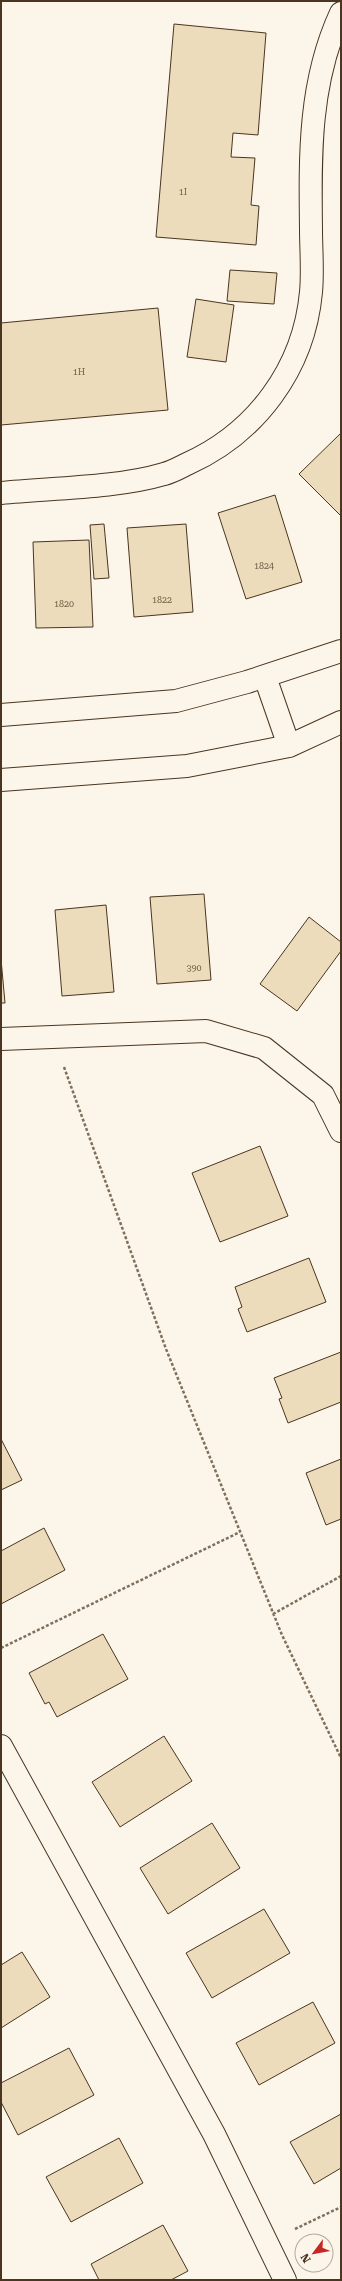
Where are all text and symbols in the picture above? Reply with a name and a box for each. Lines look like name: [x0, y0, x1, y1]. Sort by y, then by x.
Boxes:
house number: 1I: [179, 187, 187, 197]
house number: 1H: [73, 367, 86, 377]
house number: 1824: [254, 561, 274, 571]
house number: 1822: [152, 595, 172, 605]
house number: 1820: [54, 599, 74, 609]
house number: 390: [186, 963, 202, 973]
north arrow: [294, 2233, 334, 2273]
text: N: [298, 2251, 314, 2265]

